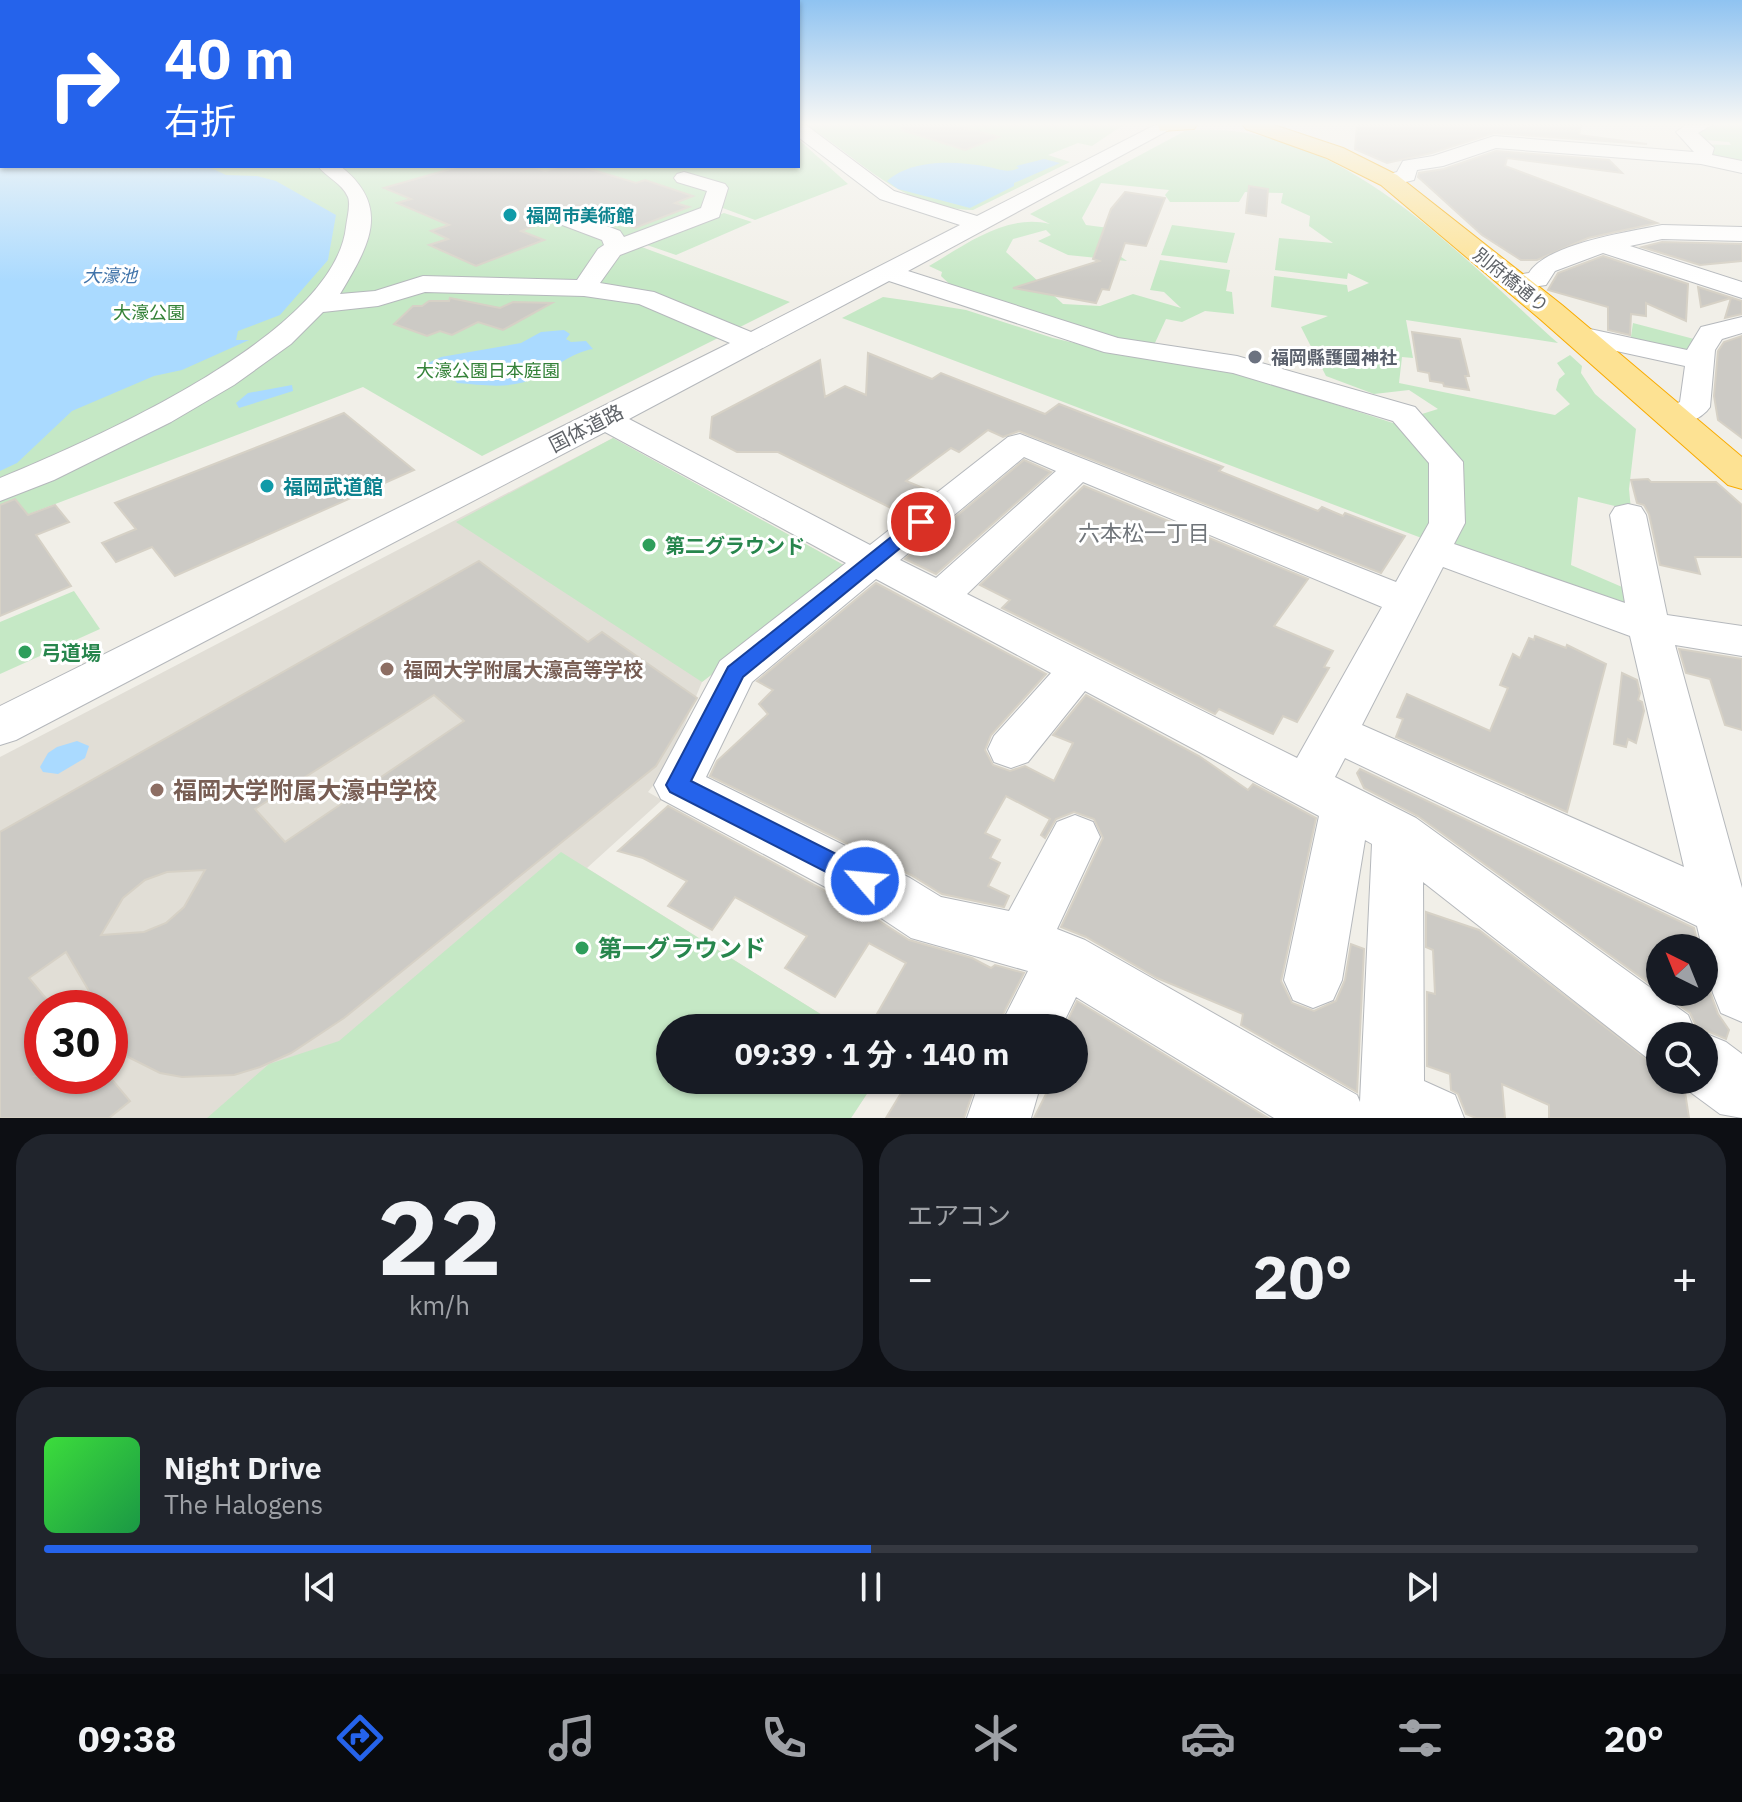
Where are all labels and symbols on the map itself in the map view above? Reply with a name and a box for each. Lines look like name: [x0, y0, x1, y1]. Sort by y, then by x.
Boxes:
place label: 福岡市美術館: [526, 204, 634, 227]
marker: 福岡市美術館: [501, 206, 519, 224]
street label: 別府橋通り: [1469, 243, 1553, 317]
water label: 大濠池: [83, 264, 139, 287]
park label: 大濠公園: [113, 301, 185, 324]
place label: 福岡縣護國神社: [1271, 346, 1397, 369]
marker: 福岡縣護國神社: [1246, 348, 1264, 366]
park label: 大濠公園日本庭園: [416, 359, 560, 382]
street label: 国体道路: [544, 398, 628, 458]
place label: 福岡武道館: [283, 473, 383, 500]
marker: 福岡武道館: [258, 477, 276, 495]
pin: [887, 488, 955, 556]
district label: 六本松一丁目: [1078, 518, 1210, 547]
place label: 第二グラウンド: [665, 532, 805, 559]
marker: 第二グラウンド: [640, 536, 658, 554]
place label: 弓道場: [41, 639, 101, 666]
marker: 弓道場: [16, 643, 34, 661]
place label: 福岡大学附属大濠高等学校: [403, 656, 643, 683]
marker: 福岡大学附属大濠高等学校: [378, 660, 396, 678]
place label: 福岡大学附属大濠中学校: [173, 774, 437, 806]
marker: 福岡大学附属大濠中学校: [148, 781, 166, 799]
position arrow: [823, 839, 907, 923]
place label: 第一グラウンド: [598, 932, 766, 964]
north arrow: [1646, 934, 1718, 1006]
marker: 第一グラウンド: [573, 939, 591, 957]
speed limit sign: 30: [24, 990, 128, 1094]

